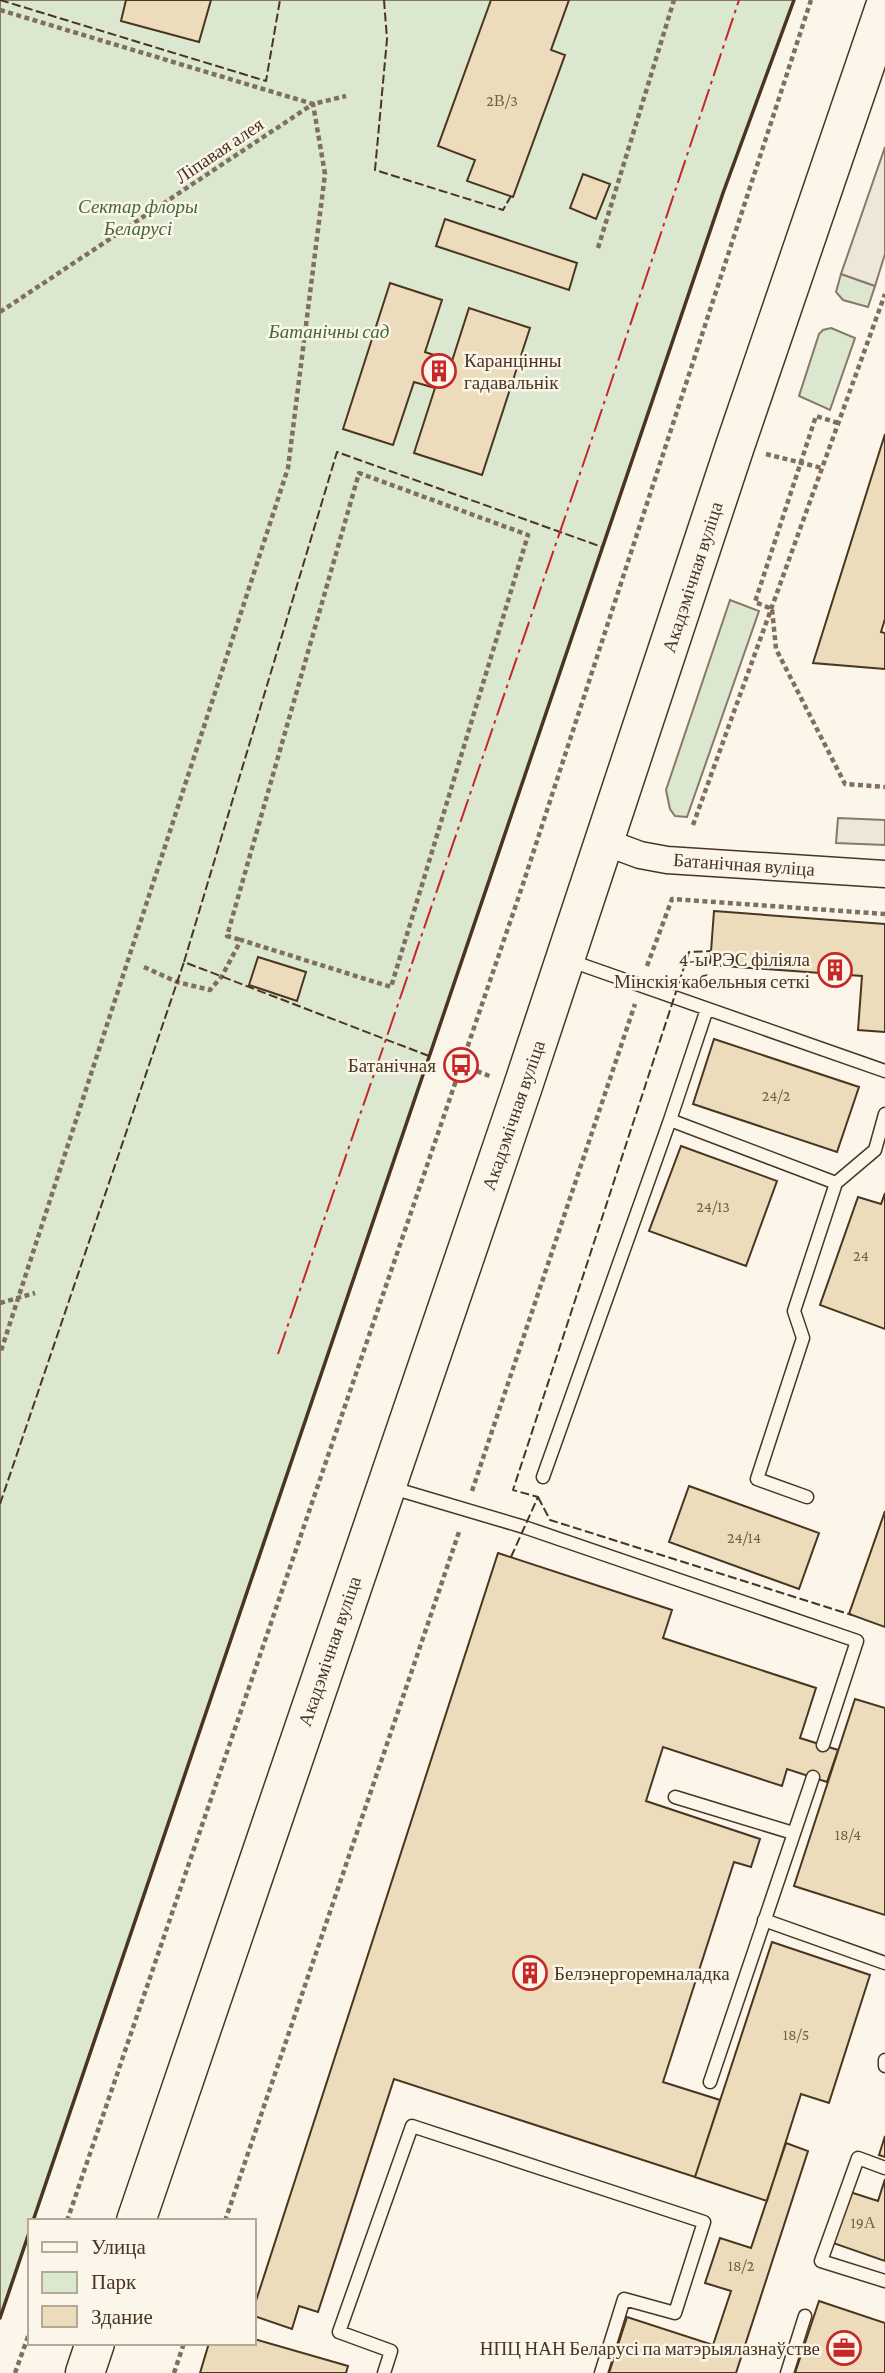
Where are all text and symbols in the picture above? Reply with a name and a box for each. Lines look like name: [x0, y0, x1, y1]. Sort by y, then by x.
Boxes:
house number: 2В/3: [486, 92, 518, 109]
street label: Ліпавая алея: [171, 113, 267, 187]
park label: Сектар флоры Беларусі: [78, 196, 198, 239]
park label: Батанічны сад: [268, 321, 389, 342]
place label: Каранцінны гадавальнік: [464, 350, 562, 393]
building icon: Каранцінны гадавальнік: [420, 352, 458, 390]
street label: Акадэмічная вуліца: [658, 499, 727, 655]
street label: Батанічная вуліца: [672, 849, 816, 880]
place label: 4-ы РЭС філіяла Мінскія кабельныя сеткі: [614, 949, 811, 992]
building icon: 4-ы РЭС філіяла Мінскія кабельныя сеткі: [816, 951, 854, 989]
street label: Акадэмічная вуліца: [478, 1037, 549, 1193]
bus stop icon: Батанічная: [442, 1046, 480, 1084]
place label: Батанічная: [348, 1055, 436, 1076]
house number: 24/2: [762, 1087, 791, 1104]
house number: 24/13: [696, 1198, 730, 1215]
house number: 24: [853, 1247, 869, 1264]
house number: 24/14: [727, 1529, 761, 1546]
street label: Акадэмічная вуліца: [294, 1573, 365, 1729]
house number: 18/4: [835, 1826, 861, 1843]
building icon: Белэнергоремналадка: [511, 1954, 549, 1992]
place label: Белэнергоремналадка: [554, 1963, 730, 1984]
house number: 18/5: [783, 2026, 809, 2043]
house number: 19А: [851, 2214, 876, 2231]
legend: [28, 2219, 256, 2345]
text: Улица: [91, 2235, 146, 2259]
house number: 18/2: [728, 2257, 755, 2274]
text: Парк: [91, 2270, 137, 2294]
text: Здание: [91, 2305, 153, 2329]
office icon: НПЦ НАН Беларусі па матэрыялазнаўстве: [825, 2329, 863, 2367]
place label: НПЦ НАН Беларусі па матэрыялазнаўстве: [480, 2338, 820, 2359]

